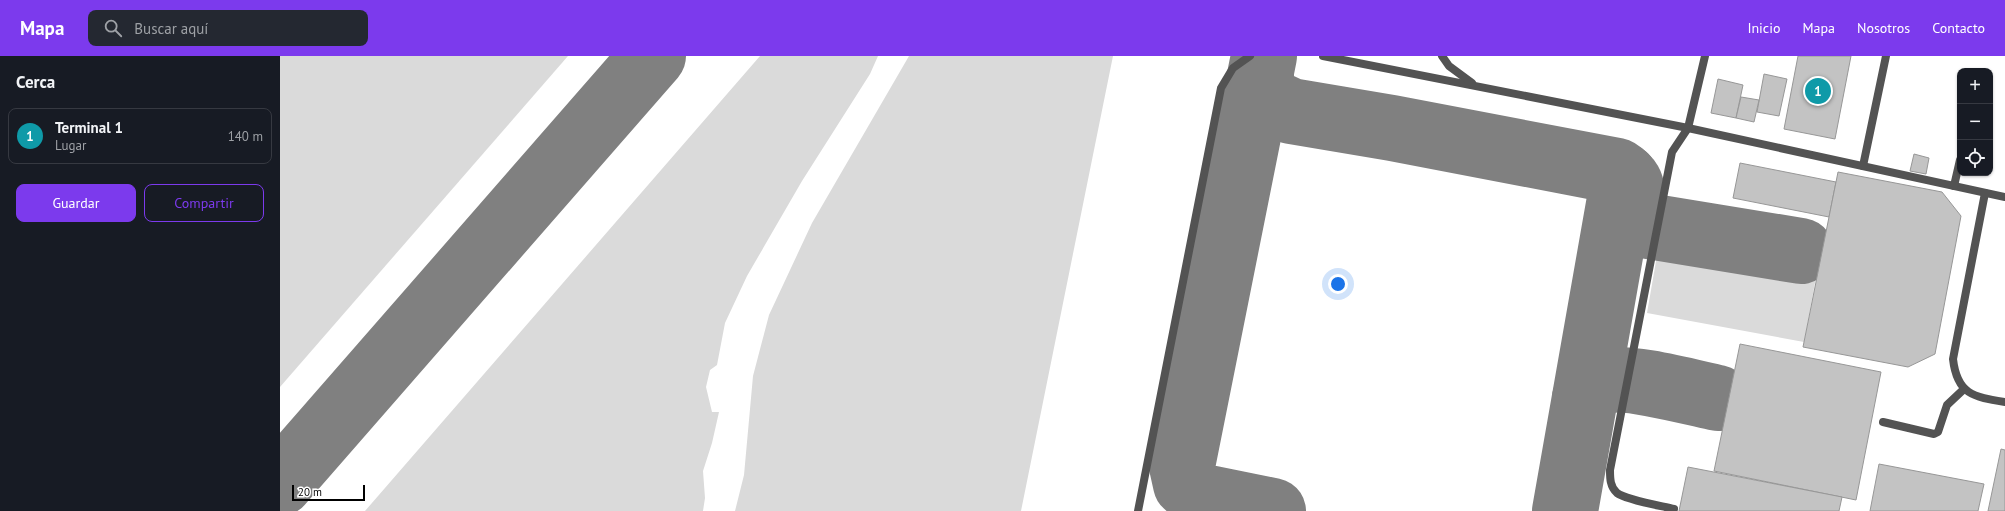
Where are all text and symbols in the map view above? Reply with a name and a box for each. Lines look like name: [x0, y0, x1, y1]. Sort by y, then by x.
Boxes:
search box: [88, 10, 368, 46]
text: Mapa: [20, 16, 64, 40]
icon: search: [102, 17, 124, 39]
text: Buscar aquí: [134, 19, 208, 38]
text: Inicio: [1747, 19, 1780, 37]
text: Mapa: [1802, 19, 1835, 37]
text: Nosotros: [1857, 19, 1910, 37]
text: Contacto: [1932, 19, 1985, 37]
map controls: [1957, 68, 1993, 176]
button: +: [1957, 68, 1993, 104]
text: Cerca: [16, 71, 55, 93]
pin: 1: [1805, 76, 1831, 106]
button: −: [1957, 104, 1993, 140]
text: Terminal 1: [55, 118, 123, 137]
text: 1: [26, 128, 34, 145]
text: 140 m: [228, 128, 263, 145]
text: Lugar: [55, 137, 86, 154]
button: locate: [1957, 140, 1993, 176]
button: Guardar: [16, 184, 136, 222]
button: Compartir: [144, 184, 264, 222]
your location: [1328, 274, 1348, 294]
scale bar: [292, 483, 365, 502]
text: 20 m: [298, 485, 322, 499]

